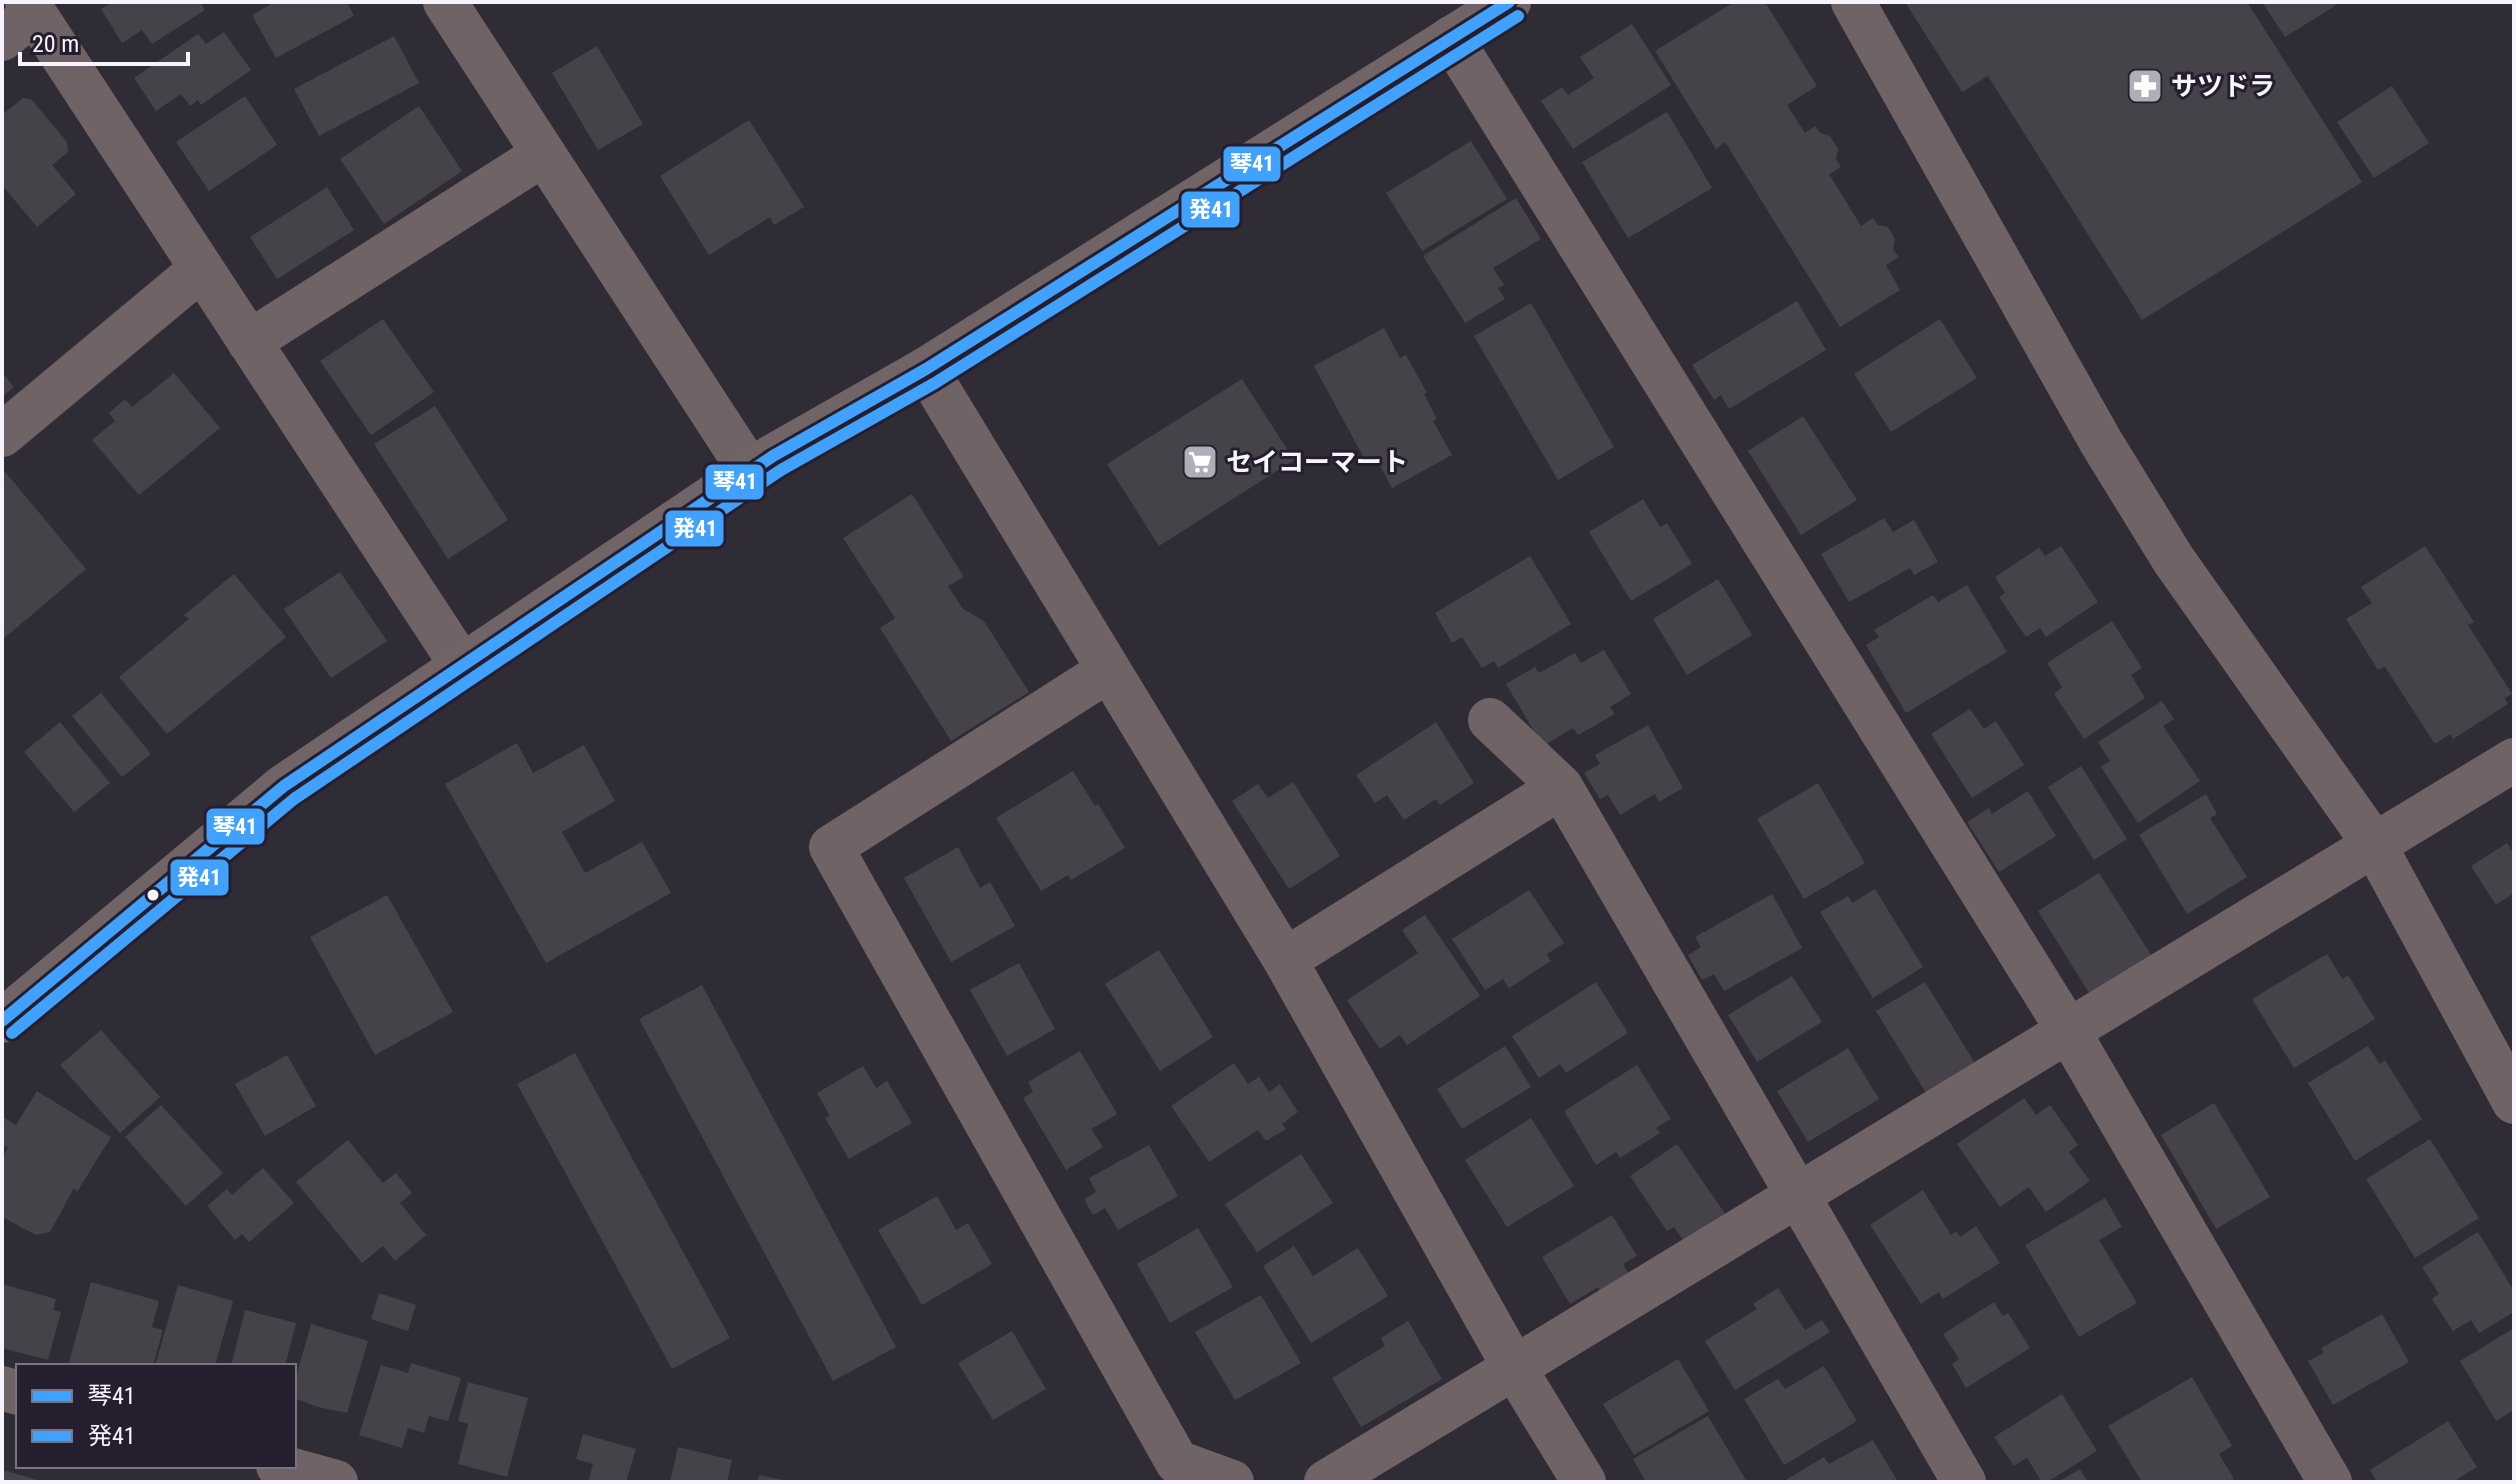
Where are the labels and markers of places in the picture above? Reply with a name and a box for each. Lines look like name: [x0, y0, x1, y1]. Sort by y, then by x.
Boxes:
pharmacy icon: サツドラ: [2126, 67, 2164, 105]
place label: サツドラ: [2171, 71, 2275, 101]
supermarket icon: セイコーマート: [1181, 443, 1219, 481]
place label: セイコーマート: [1226, 447, 1408, 477]
unlabelled marker: [145, 887, 161, 903]

